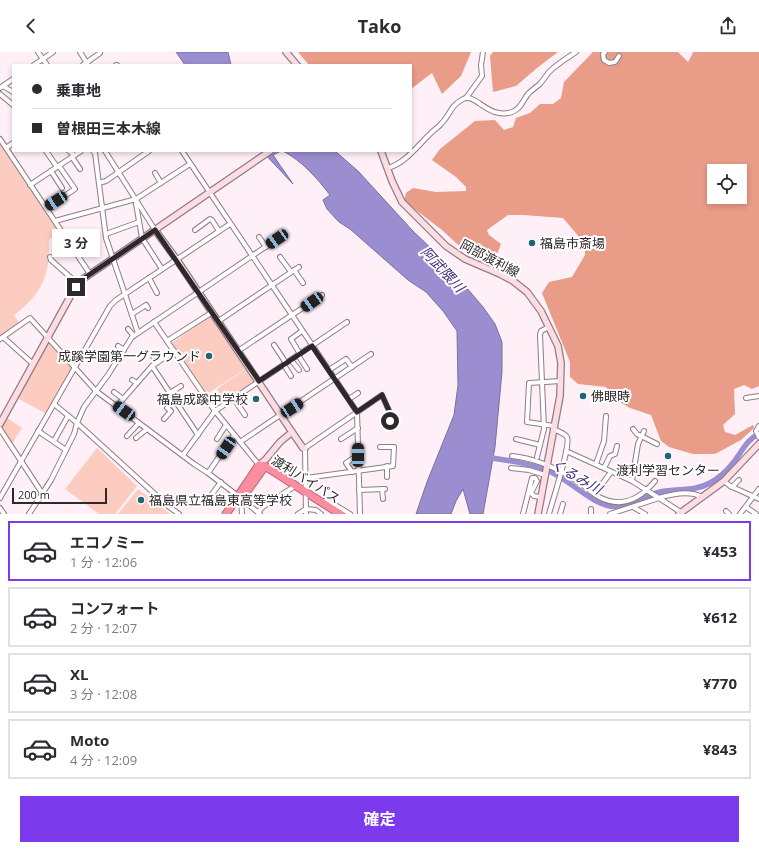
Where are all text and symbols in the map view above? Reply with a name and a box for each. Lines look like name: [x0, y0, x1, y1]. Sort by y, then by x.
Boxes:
text: Tako: [358, 14, 401, 38]
icon: back: [20, 15, 42, 37]
icon: share: [717, 15, 739, 37]
text: 乗車地: [56, 80, 101, 100]
text: 曽根田三本木線: [56, 118, 161, 138]
map controls: [707, 164, 747, 204]
button: locate: [707, 164, 747, 204]
car: [43, 189, 69, 213]
car: [264, 227, 290, 251]
callout: 3 分: [52, 229, 100, 257]
text: 3 分: [64, 234, 88, 252]
place label: 福島市斎場: [540, 234, 605, 252]
street label: 岡部渡利線: [457, 235, 523, 281]
marker: 福島市斎場: [527, 238, 537, 248]
water label: 阿武隈川: [417, 242, 470, 297]
route end: [67, 278, 85, 296]
car: [299, 290, 325, 314]
place label: 成蹊学園第一グラウンド: [58, 347, 201, 365]
marker: 成蹊学園第一グラウンド: [204, 351, 214, 361]
place label: 佛眼時: [591, 387, 630, 405]
place label: 福島成蹊中学校: [157, 390, 248, 408]
marker: 佛眼時: [578, 391, 588, 401]
marker: 福島成蹊中学校: [251, 394, 261, 404]
car: [279, 396, 305, 420]
car: [111, 399, 137, 423]
route start: [381, 412, 399, 430]
car: [214, 435, 238, 461]
car: [352, 443, 364, 467]
street label: 渡利バイパス: [268, 451, 344, 507]
marker: 渡利学習センター: [663, 451, 673, 461]
water label: くるみ川: [548, 454, 608, 499]
place label: 渡利学習センター: [616, 461, 720, 479]
scale bar: [12, 486, 107, 505]
text: 200 m: [18, 487, 50, 502]
place label: 福島県立福島東高等学校: [149, 491, 292, 509]
marker: 福島県立福島東高等学校: [136, 495, 146, 505]
text: エコノミー: [70, 532, 145, 552]
icon: car: [22, 533, 58, 569]
text: ¥453: [703, 541, 737, 561]
text: 1 分 · 12:06: [70, 553, 137, 571]
text: コンフォート: [70, 598, 160, 618]
icon: car: [22, 599, 58, 635]
text: ¥612: [703, 607, 737, 627]
text: 2 分 · 12:07: [70, 619, 137, 637]
text: XL: [70, 664, 88, 684]
icon: car: [22, 665, 58, 701]
text: ¥770: [703, 673, 737, 693]
text: 3 分 · 12:08: [70, 685, 137, 703]
text: Moto: [70, 730, 109, 750]
icon: car: [22, 731, 58, 767]
text: ¥843: [703, 739, 737, 759]
text: 4 分 · 12:09: [70, 751, 137, 769]
button: 確定: [20, 796, 739, 842]

